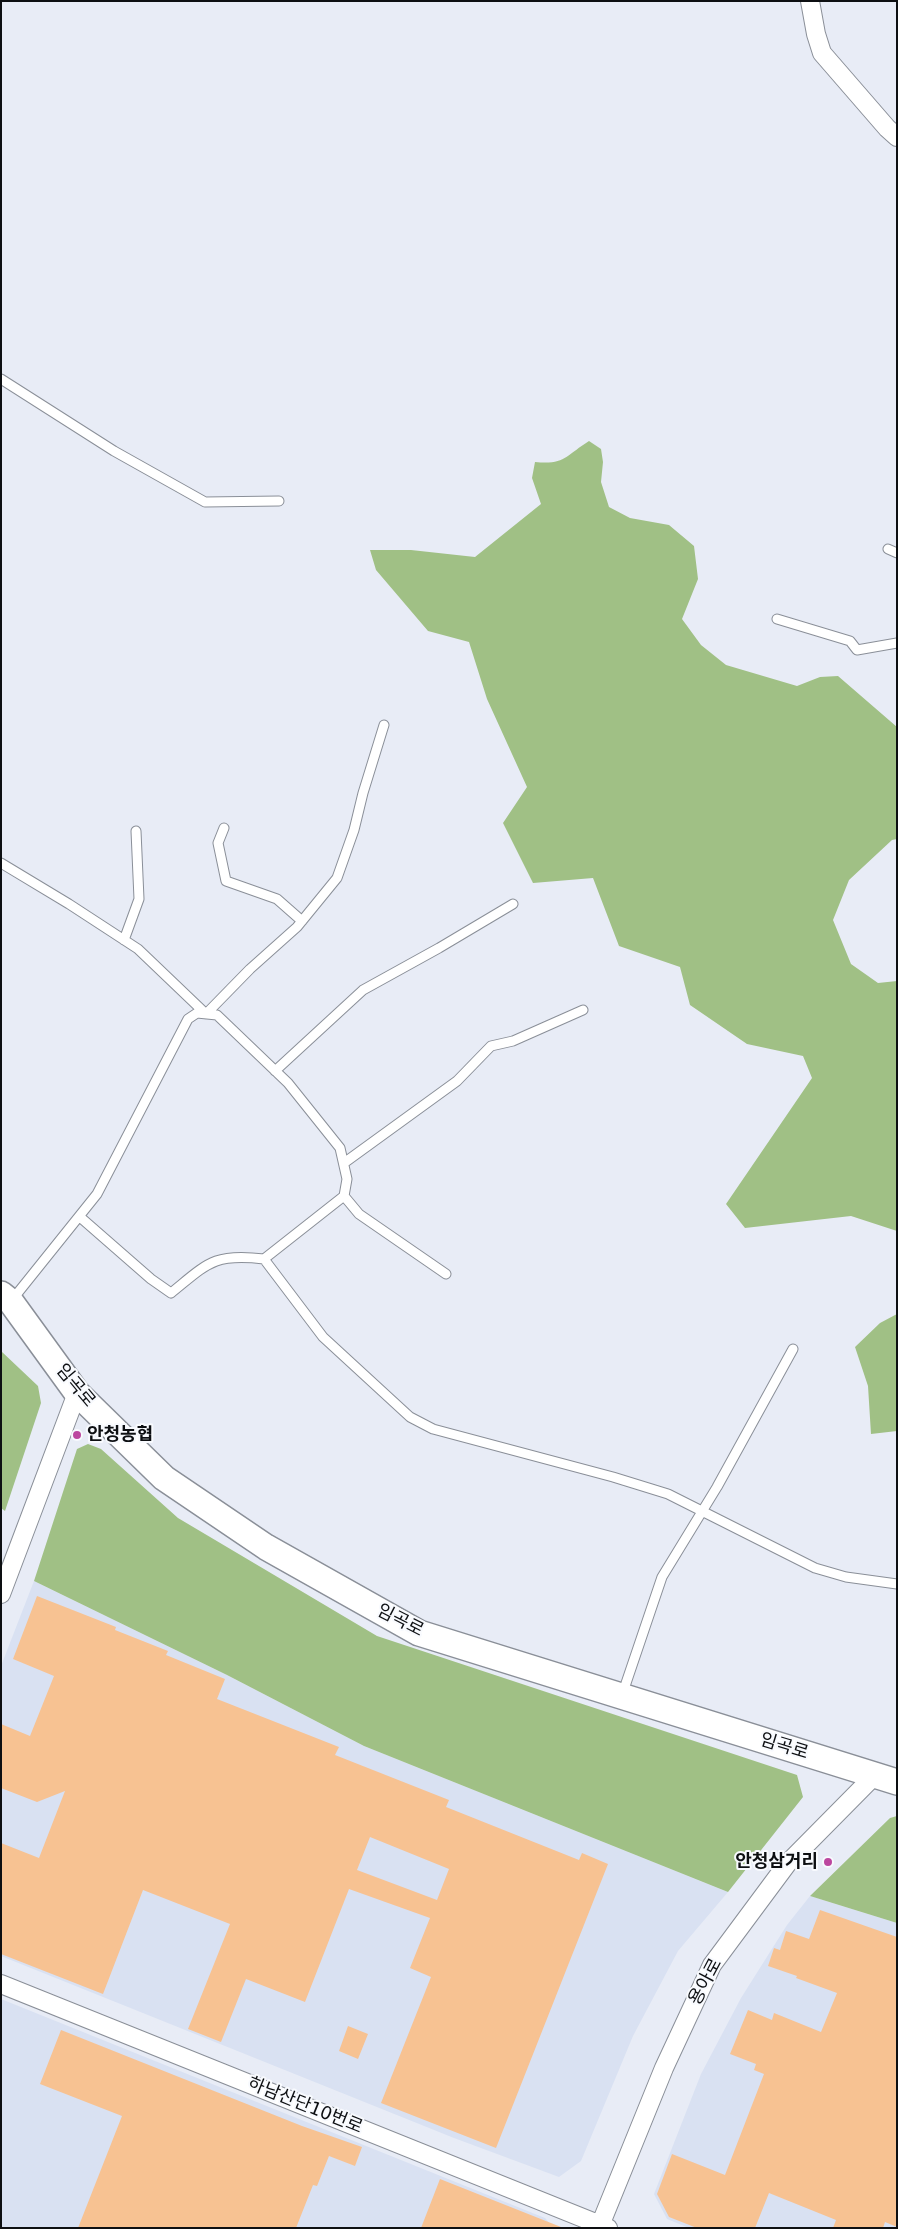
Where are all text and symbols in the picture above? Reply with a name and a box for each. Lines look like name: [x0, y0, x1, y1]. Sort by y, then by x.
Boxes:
street label: 임곡로: [51, 1360, 99, 1412]
place label: 안청농협: [87, 1424, 153, 1446]
marker: 안청농협: [71, 1429, 83, 1441]
street label: 임곡로: [373, 1600, 427, 1642]
street label: 임곡로: [757, 1729, 811, 1765]
place label: 안청삼거리: [735, 1851, 818, 1873]
marker: 안청삼거리: [822, 1856, 834, 1868]
street label: 용아로: [685, 1955, 727, 2009]
street label: 하남산단10번로: [244, 2073, 366, 2139]

